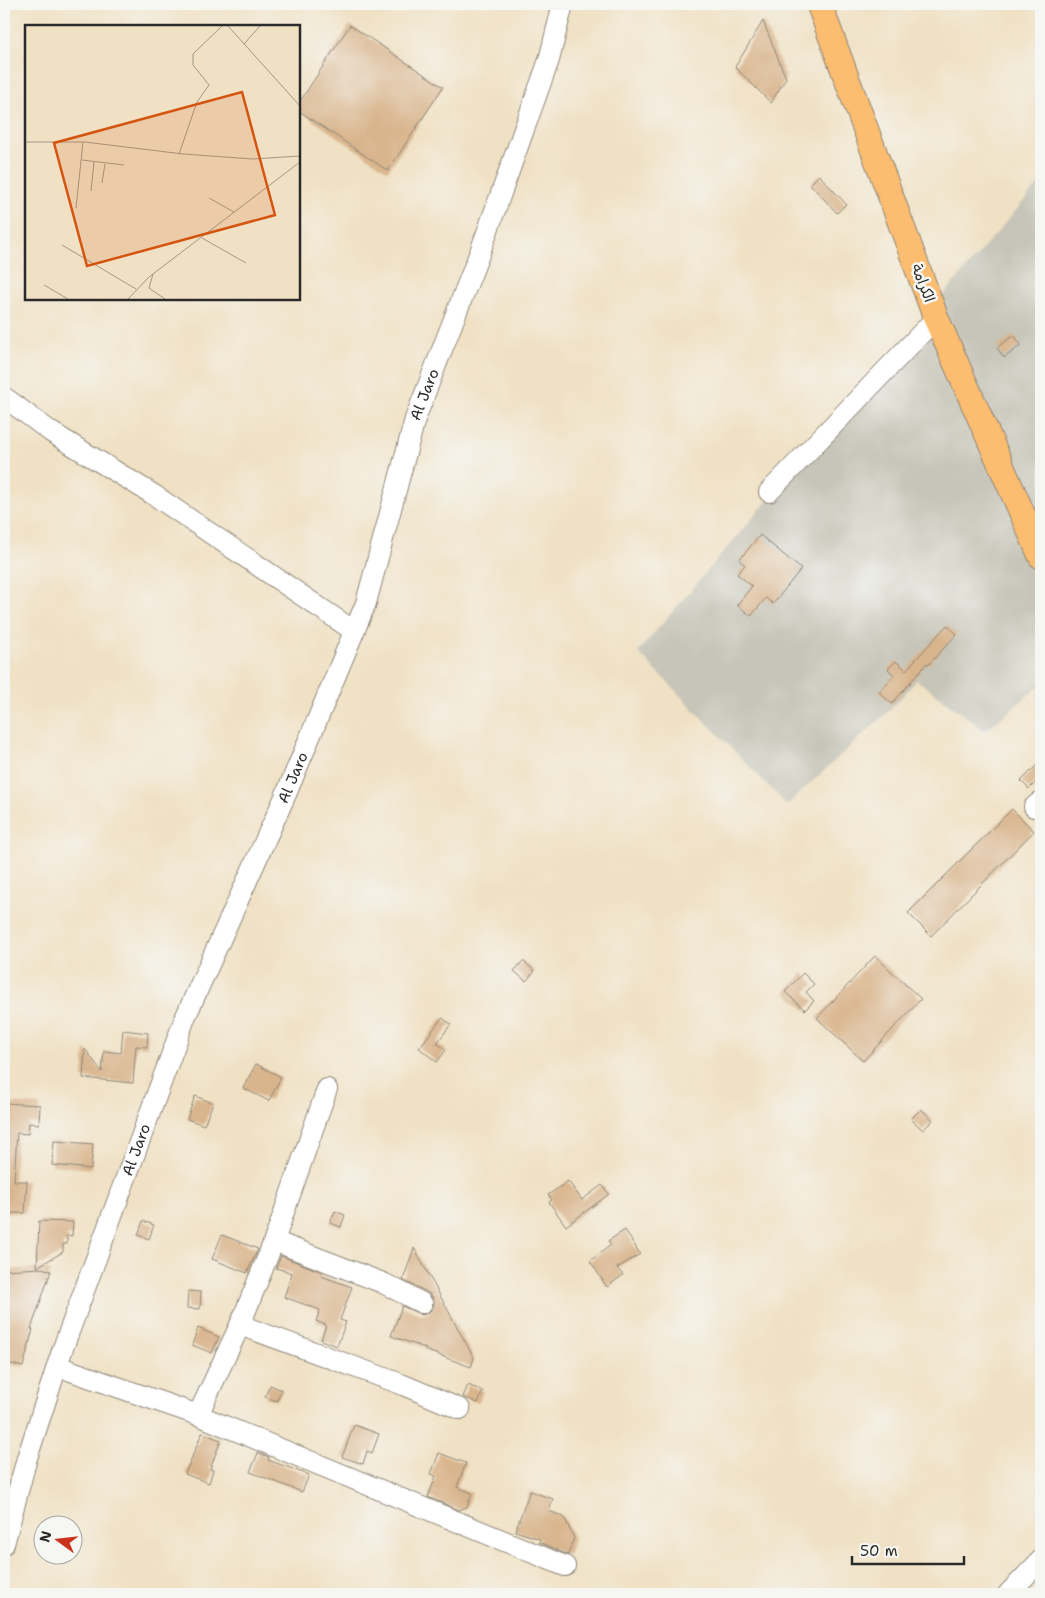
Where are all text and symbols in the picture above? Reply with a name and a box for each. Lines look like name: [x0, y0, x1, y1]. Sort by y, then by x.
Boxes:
inset map: [25, 25, 300, 300]
street label: الكرامة: [907, 261, 939, 305]
street label: Al Jaro: [405, 366, 444, 423]
street label: Al Jaro: [273, 749, 313, 807]
street label: Al Jaro: [118, 1121, 155, 1179]
north arrow: [32, 1516, 82, 1566]
text: N: [35, 1529, 56, 1544]
scale bar: [852, 1533, 965, 1565]
text: 50 m: [860, 1541, 898, 1561]

